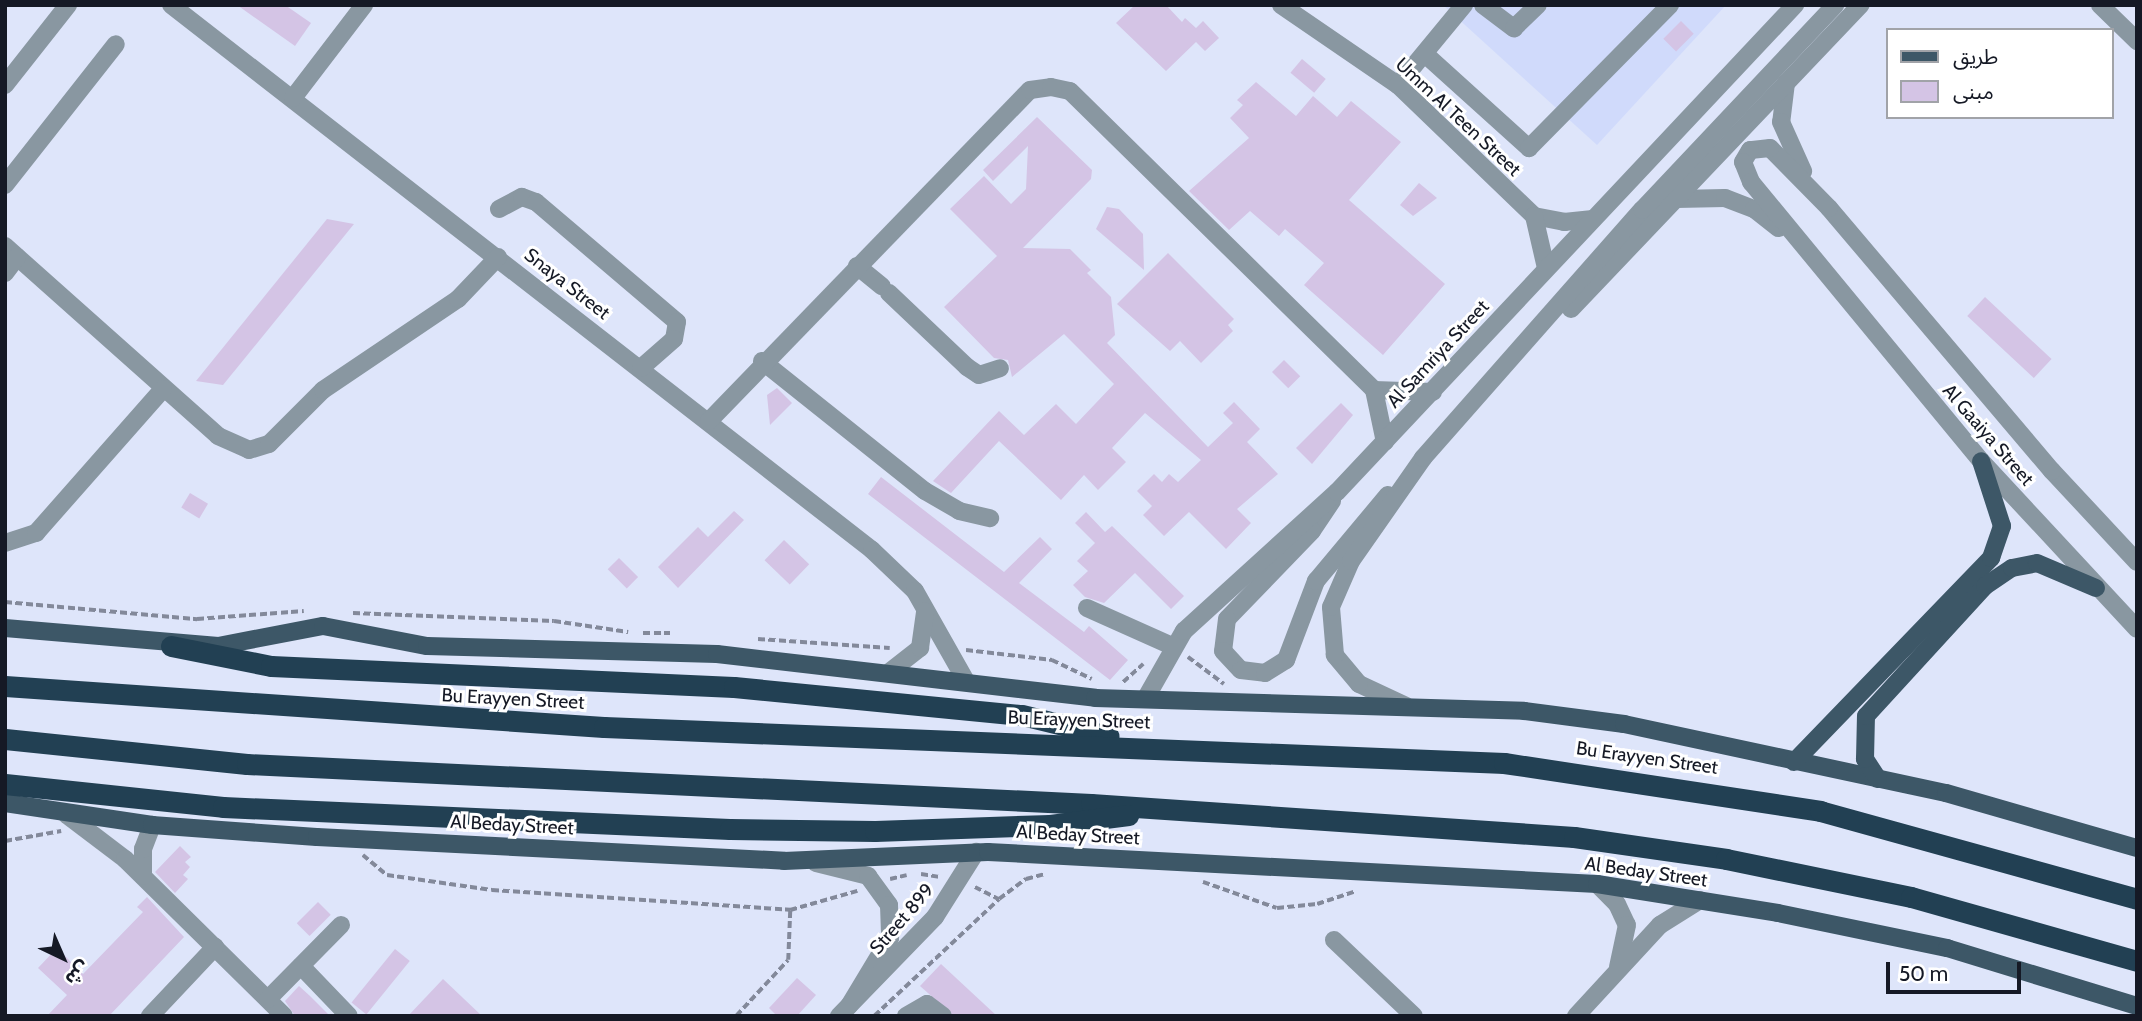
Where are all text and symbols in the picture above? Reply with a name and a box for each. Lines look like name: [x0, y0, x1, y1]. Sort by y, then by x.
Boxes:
legend: [1886, 28, 2114, 119]
text: طريق: [1953, 44, 1998, 69]
street label: Umm Al Teen Street: [1391, 53, 1525, 181]
text: مبنى: [1953, 79, 1994, 104]
street label: Snaya Street: [520, 244, 614, 324]
street label: Al Samriya Street: [1382, 295, 1494, 413]
street label: Al Gaaiya Street: [1938, 380, 2038, 490]
street label: Bu Erayyen Street: [441, 684, 585, 714]
street label: Bu Erayyen Street: [1007, 706, 1151, 734]
street label: Bu Erayyen Street: [1575, 737, 1719, 779]
street label: Al Beday Street: [450, 810, 574, 840]
street label: Al Beday Street: [1016, 820, 1140, 850]
street label: Al Beday Street: [1583, 852, 1709, 892]
street label: Street 899: [865, 879, 939, 959]
north arrow: [28, 923, 98, 993]
scale bar: [1890, 948, 2025, 992]
text: ش: [61, 956, 95, 991]
text: 50 m: [1899, 961, 1948, 986]

